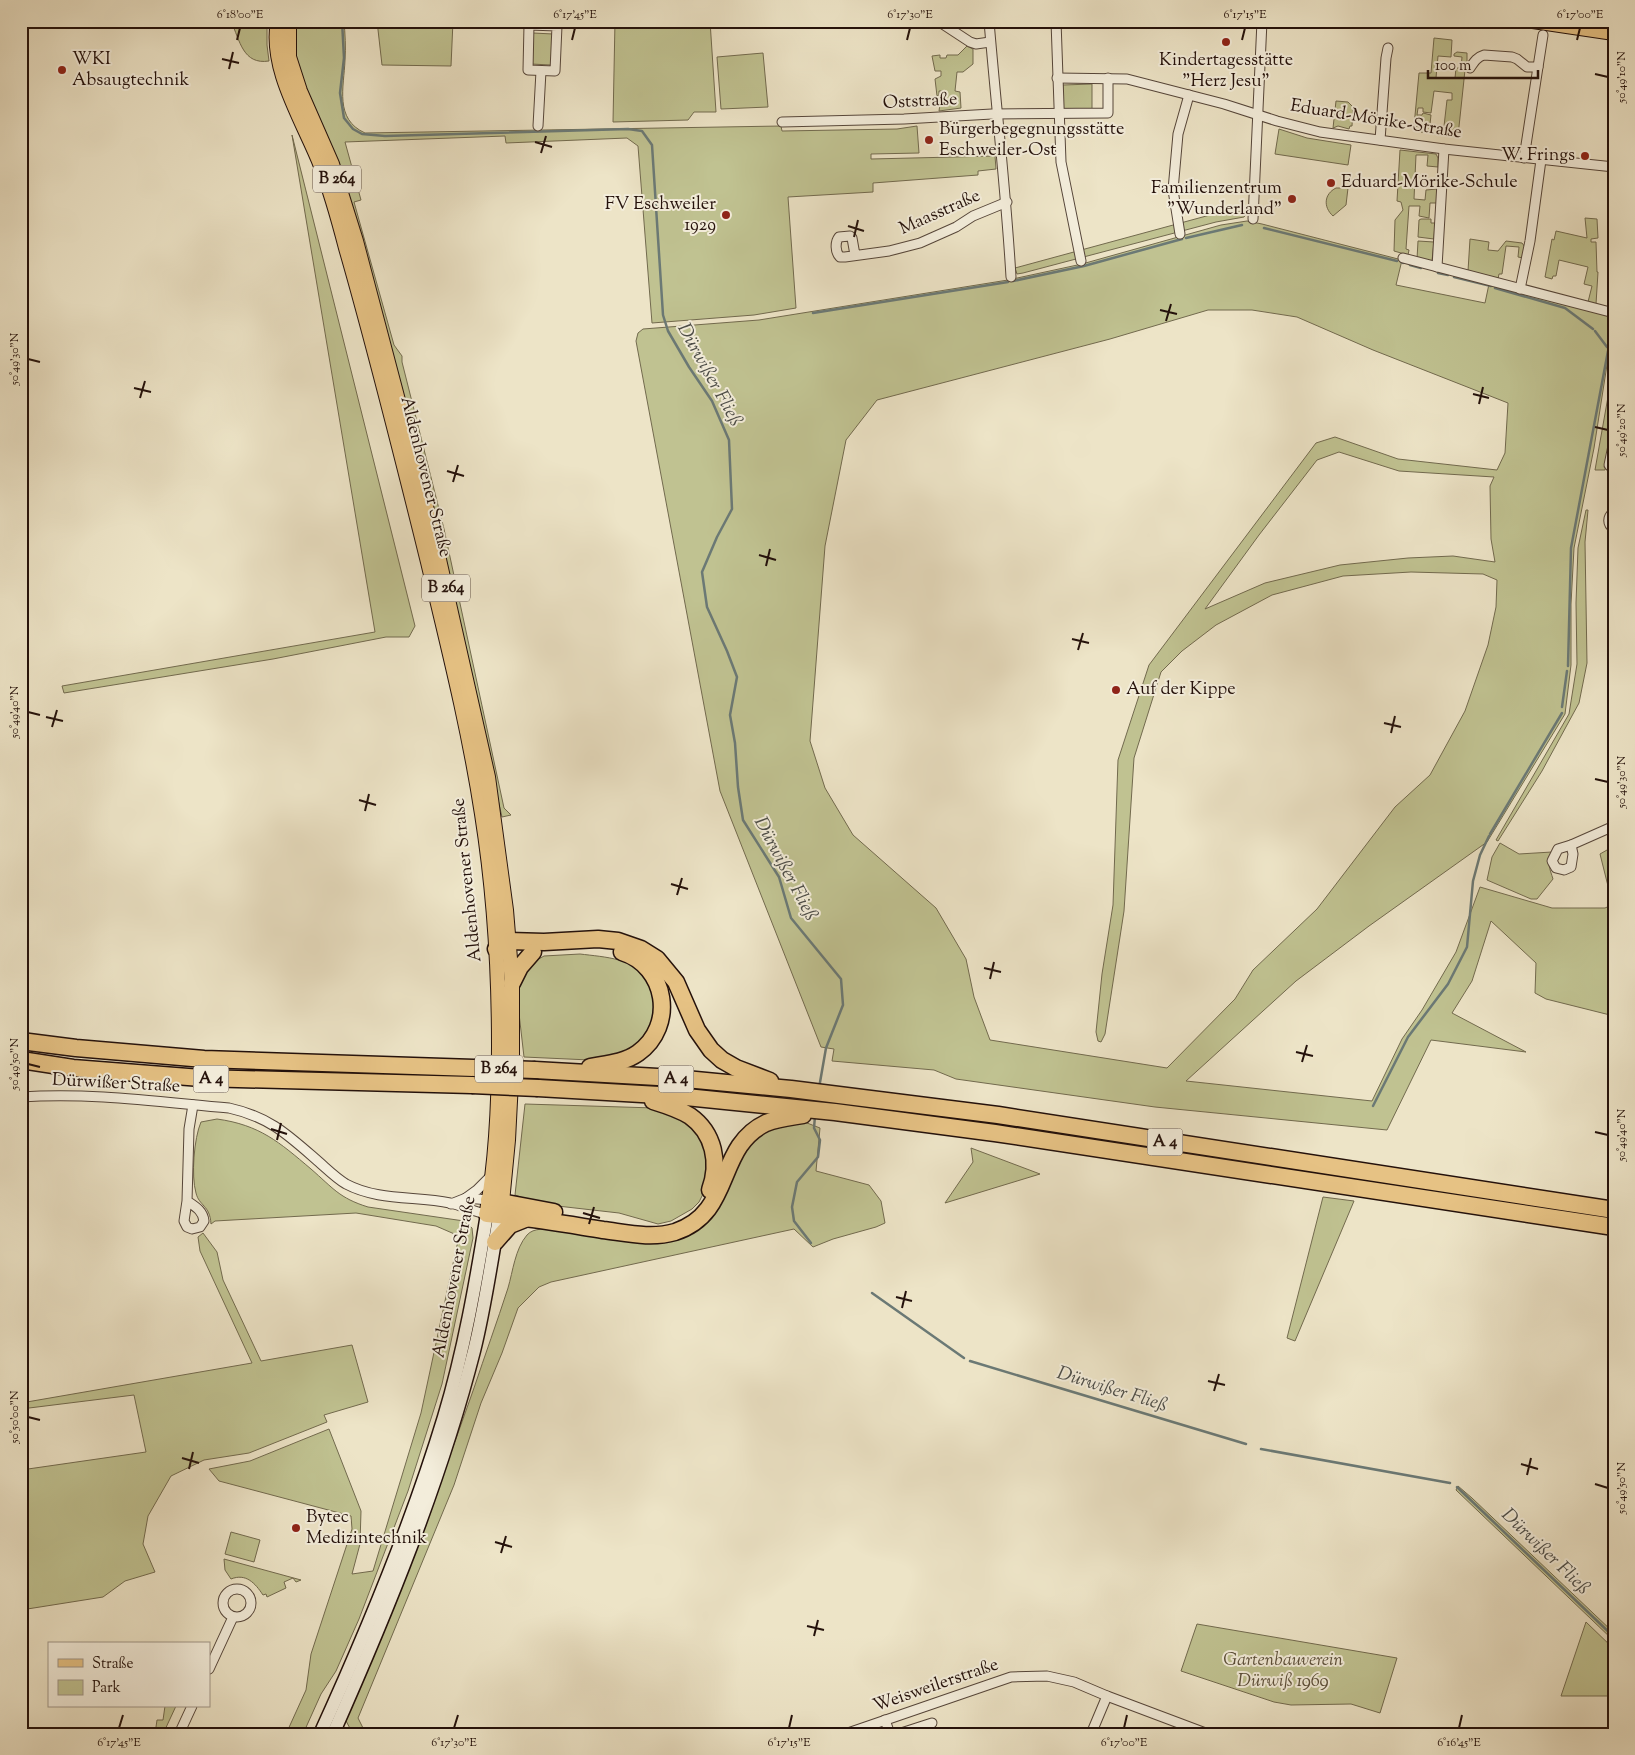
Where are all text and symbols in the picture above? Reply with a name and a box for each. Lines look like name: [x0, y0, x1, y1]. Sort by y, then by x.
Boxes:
text: 6°18'00"E: [217, 6, 264, 24]
text: 6°17'45"E: [553, 6, 598, 24]
text: 6°17'30"E: [887, 6, 933, 24]
text: 6°17'15"E: [1224, 6, 1267, 24]
text: 6°17'00"E: [1557, 6, 1604, 24]
marker: Kindertagesstätte "Herz Jesu": [1220, 36, 1232, 48]
place label: WKI Absaugtechnik: [72, 47, 189, 94]
place label: Kindertagesstätte "Herz Jesu": [1159, 48, 1293, 95]
scale bar: [1428, 48, 1538, 80]
text: 50°49'10"N: [1613, 51, 1631, 104]
text: 100 m: [1435, 56, 1472, 77]
marker: WKI Absaugtechnik: [56, 64, 68, 76]
street label: Oststraße: [882, 87, 958, 117]
street label: Eduard-Mörike-Straße: [1288, 94, 1464, 146]
place label: Bürgerbegegnungsstätte Eschweiler-Ost: [939, 117, 1124, 164]
marker: Bürgerbegegnungsstätte Eschweiler-Ost: [923, 134, 935, 146]
place label: W. Frings: [1501, 143, 1575, 169]
marker: W. Frings: [1579, 150, 1591, 162]
road number: B 264: [313, 165, 361, 192]
place label: Eduard-Mörike-Schule: [1341, 170, 1518, 196]
place label: Familienzentrum "Wunderland": [1151, 176, 1282, 223]
marker: Eduard-Mörike-Schule: [1325, 177, 1337, 189]
street label: Maasstraße: [895, 184, 985, 242]
place label: FV Eschweiler 1929: [605, 192, 716, 239]
marker: Familienzentrum "Wunderland": [1286, 193, 1298, 205]
marker: FV Eschweiler 1929: [720, 209, 732, 221]
water label: Dürwißer Fließ: [670, 319, 748, 431]
text: 50°49'30"N: [6, 332, 24, 386]
street label: Aldenhovener Straße: [392, 394, 458, 560]
text: 50°49'20"N: [1613, 403, 1631, 458]
road number: B 264: [422, 574, 470, 602]
place label: Auf der Kippe: [1126, 677, 1236, 703]
marker: Auf der Kippe: [1110, 684, 1122, 696]
text: 50°49'40"N: [6, 685, 24, 739]
text: 50°49'30"N: [1613, 755, 1631, 809]
street label: Aldenhovener Straße: [446, 797, 490, 963]
water label: Dürwißer Fließ: [746, 812, 824, 926]
text: 50°49'50"N: [6, 1038, 24, 1091]
road number: B 264: [475, 1056, 523, 1082]
road number: A 4: [194, 1066, 228, 1092]
road number: A 4: [658, 1066, 694, 1092]
street label: Dürwißer Straße: [51, 1068, 181, 1100]
text: 50°49'40"N: [1613, 1108, 1631, 1162]
road number: A 4: [1148, 1128, 1182, 1156]
street label: Aldenhovener Straße: [427, 1194, 483, 1360]
water label: Dürwißer Fließ: [1053, 1360, 1171, 1420]
text: 50°50'00"N: [6, 1390, 24, 1444]
text: 50°49'50"N: [1613, 1462, 1631, 1515]
water label: Dürwißer Fließ: [1495, 1503, 1595, 1601]
place label: Bytec Medizintechnik: [306, 1505, 427, 1552]
marker: Bytec Medizintechnik: [290, 1522, 302, 1534]
legend: [48, 1642, 210, 1708]
park label: Gartenbauverein Dürwiß 1969: [1223, 1648, 1343, 1695]
street label: Weisweilerstraße: [870, 1652, 1002, 1720]
text: Straße: [92, 1654, 134, 1675]
text: Park: [92, 1678, 121, 1699]
text: 6°17'45"E: [97, 1734, 142, 1752]
text: 6°17'30"E: [431, 1734, 477, 1752]
text: 6°17'15"E: [768, 1734, 811, 1752]
text: 6°17'00"E: [1101, 1734, 1148, 1752]
text: 6°16'45"E: [1437, 1734, 1482, 1752]

